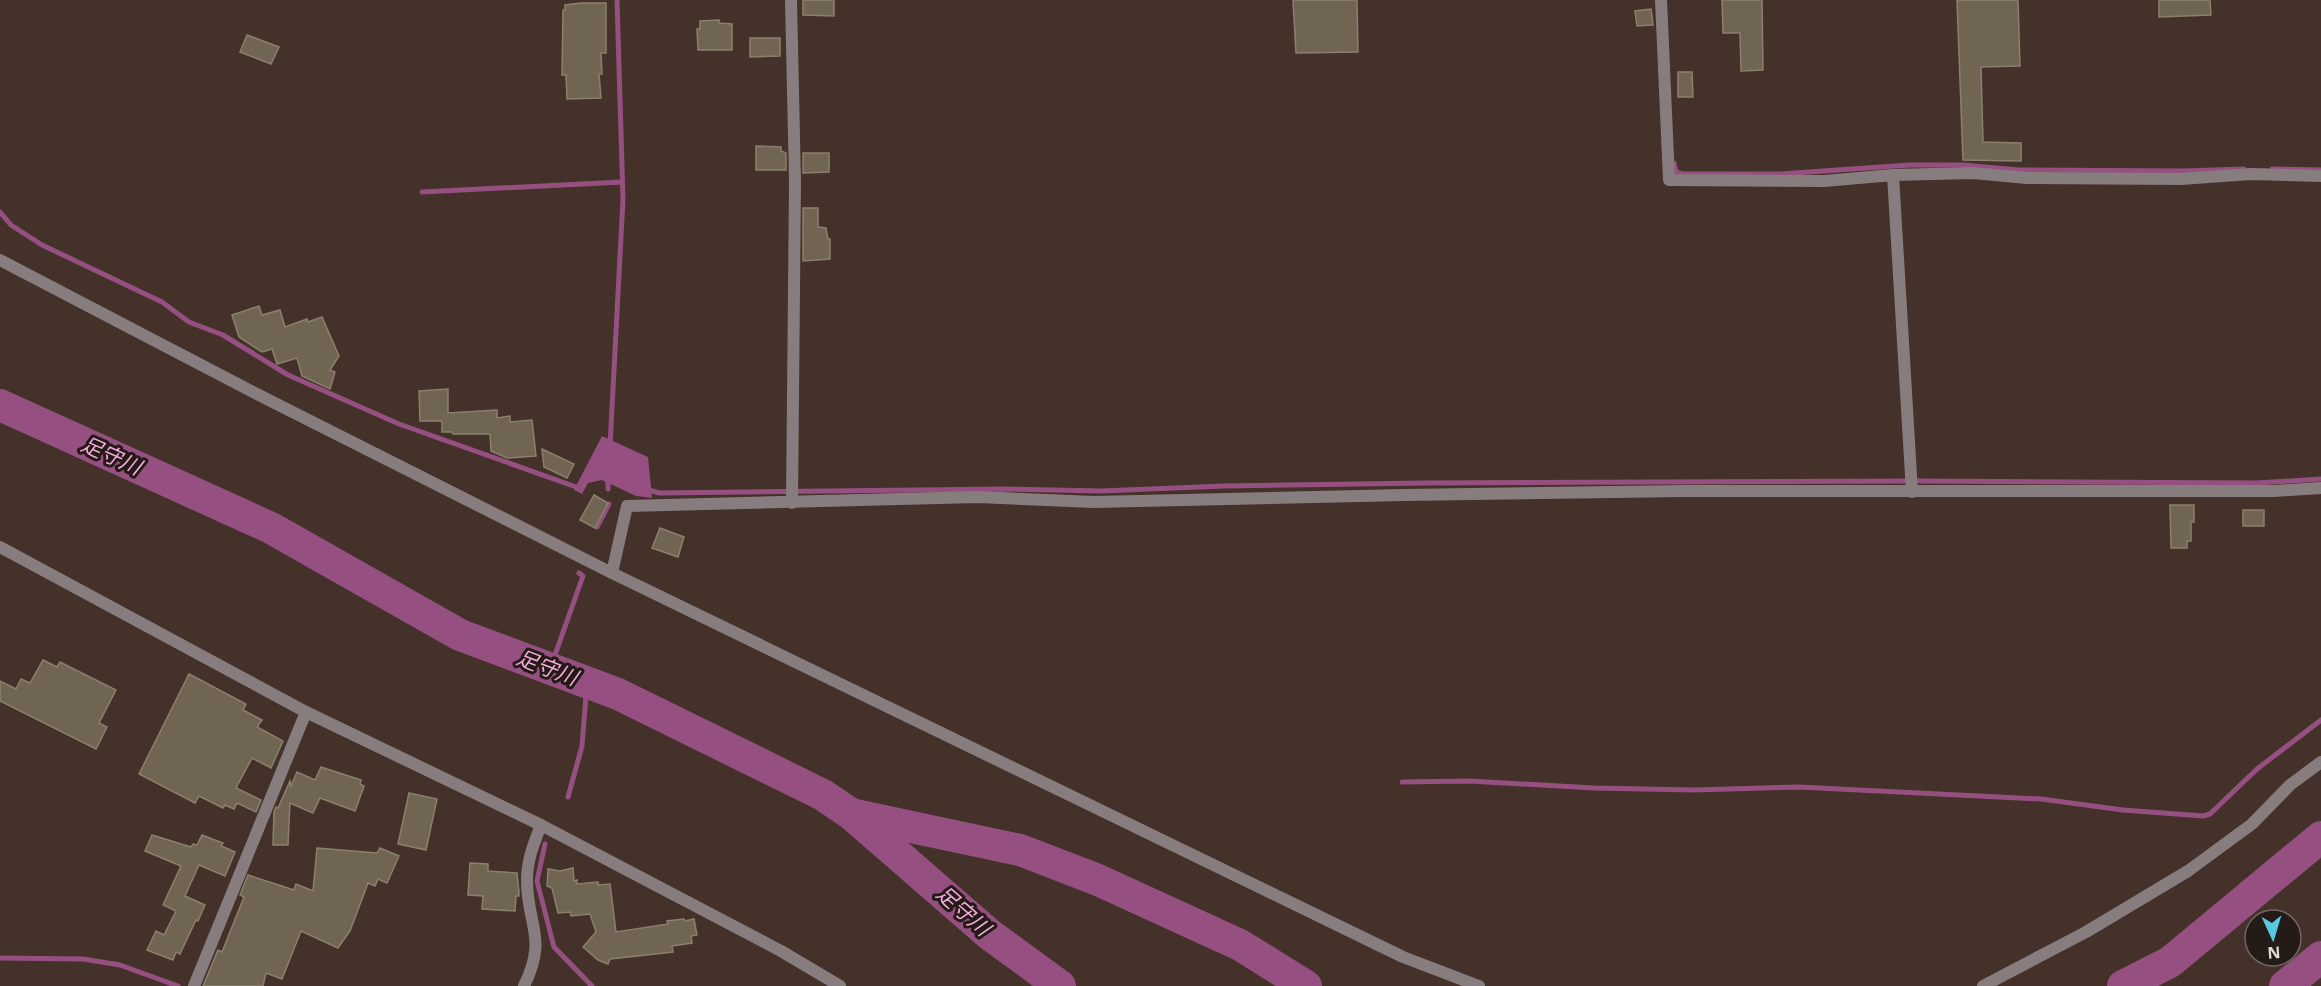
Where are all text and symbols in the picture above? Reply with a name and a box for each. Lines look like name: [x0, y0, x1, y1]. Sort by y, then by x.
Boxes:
water label: 足守川: [77, 429, 148, 482]
water label: 足守川: [513, 643, 584, 692]
water label: 足守川: [931, 879, 998, 943]
north arrow: [2243, 908, 2303, 968]
text: N: [2267, 942, 2281, 964]

